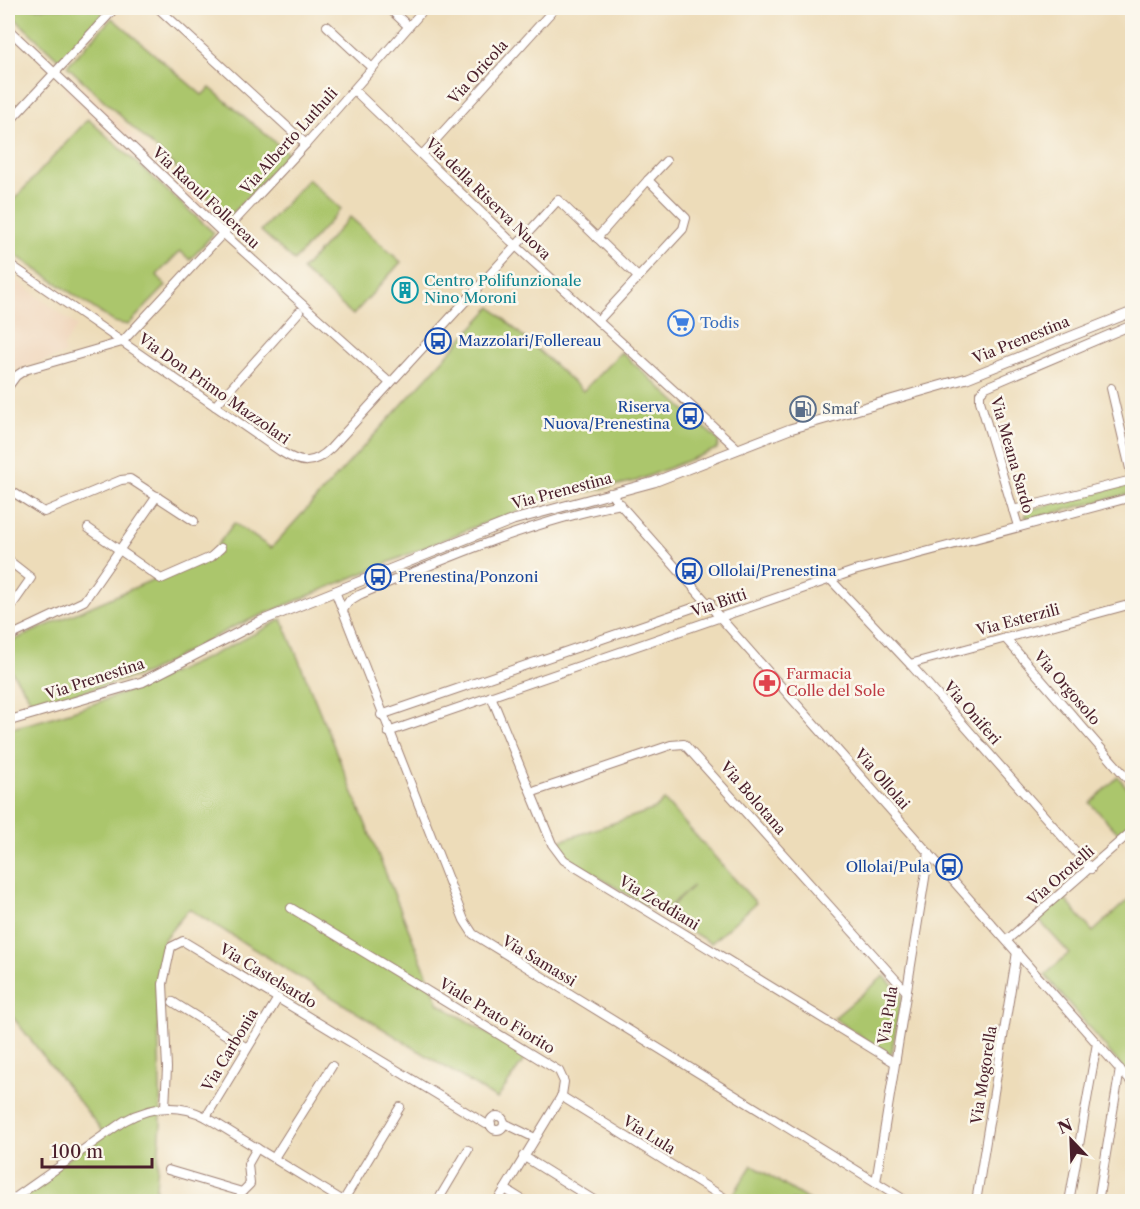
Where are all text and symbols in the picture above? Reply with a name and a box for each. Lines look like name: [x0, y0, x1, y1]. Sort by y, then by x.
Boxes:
street label: Via Oricola: [443, 36, 511, 108]
street label: Via Alberto Luthuli: [235, 83, 342, 198]
street label: Via della Riserva Nuova: [421, 133, 555, 264]
street label: Via Raoul Follereau: [148, 142, 264, 252]
place label: Centro Polifunzionale Nino Moroni: [424, 271, 581, 307]
building icon: Centro Polifunzionale Nino Moroni: [390, 275, 420, 305]
supermarket icon: Todis: [666, 308, 696, 338]
street label: Via Prenestina: [969, 311, 1072, 368]
place label: Todis: [700, 313, 739, 332]
bus stop icon: Mazzolari/Follereau: [423, 326, 453, 356]
street label: Via Don Primo Mazzolari: [134, 328, 294, 448]
place label: Mazzolari/Follereau: [458, 331, 602, 350]
street label: Via Meana Sardo: [986, 393, 1038, 515]
fuel station icon: Smaf: [788, 394, 818, 424]
place label: Riserva Nuova/Prenestina: [543, 397, 670, 433]
place label: Smaf: [822, 399, 860, 418]
bus stop icon: Riserva Nuova/Prenestina: [675, 401, 705, 431]
street label: Via Prenestina: [509, 468, 614, 513]
bus stop icon: Ollolai/Prenestina: [674, 556, 704, 586]
place label: Ollolai/Prenestina: [708, 561, 837, 580]
bus stop icon: Prenestina/Ponzoni: [363, 562, 393, 592]
place label: Prenestina/Ponzoni: [398, 567, 539, 586]
street label: Via Bitti: [688, 584, 749, 621]
street label: Via Esterzili: [973, 599, 1062, 640]
street label: Via Orgosolo: [1029, 646, 1105, 729]
street label: Via Prenestina: [42, 654, 147, 704]
place label: Farmacia Colle del Sole: [786, 664, 885, 700]
pharmacy icon: Farmacia Colle del Sole: [752, 668, 782, 698]
street label: Via Oniferi: [939, 676, 1005, 749]
street label: Via Ollolai: [850, 744, 914, 813]
street label: Via Bolotana: [716, 756, 790, 838]
street label: Via Orotelli: [1023, 841, 1098, 910]
bus stop icon: Ollolai/Pula: [934, 852, 964, 882]
place label: Ollolai/Pula: [846, 857, 930, 876]
street label: Via Zeddiani: [615, 871, 703, 934]
street label: Via Samassi: [498, 930, 580, 990]
street label: Via Castelsardo: [215, 939, 320, 1012]
street label: Viale Prato Fiorito: [435, 973, 559, 1058]
street label: Via Pula: [873, 984, 901, 1046]
street label: Via Carbonia: [197, 1005, 262, 1095]
street label: Via Mogorella: [966, 1024, 1001, 1127]
street label: Via Lula: [619, 1110, 679, 1158]
north arrow: [1041, 1110, 1101, 1170]
text: N: [1055, 1114, 1076, 1138]
scale bar: [42, 1131, 152, 1169]
text: 100 m: [51, 1141, 103, 1163]

